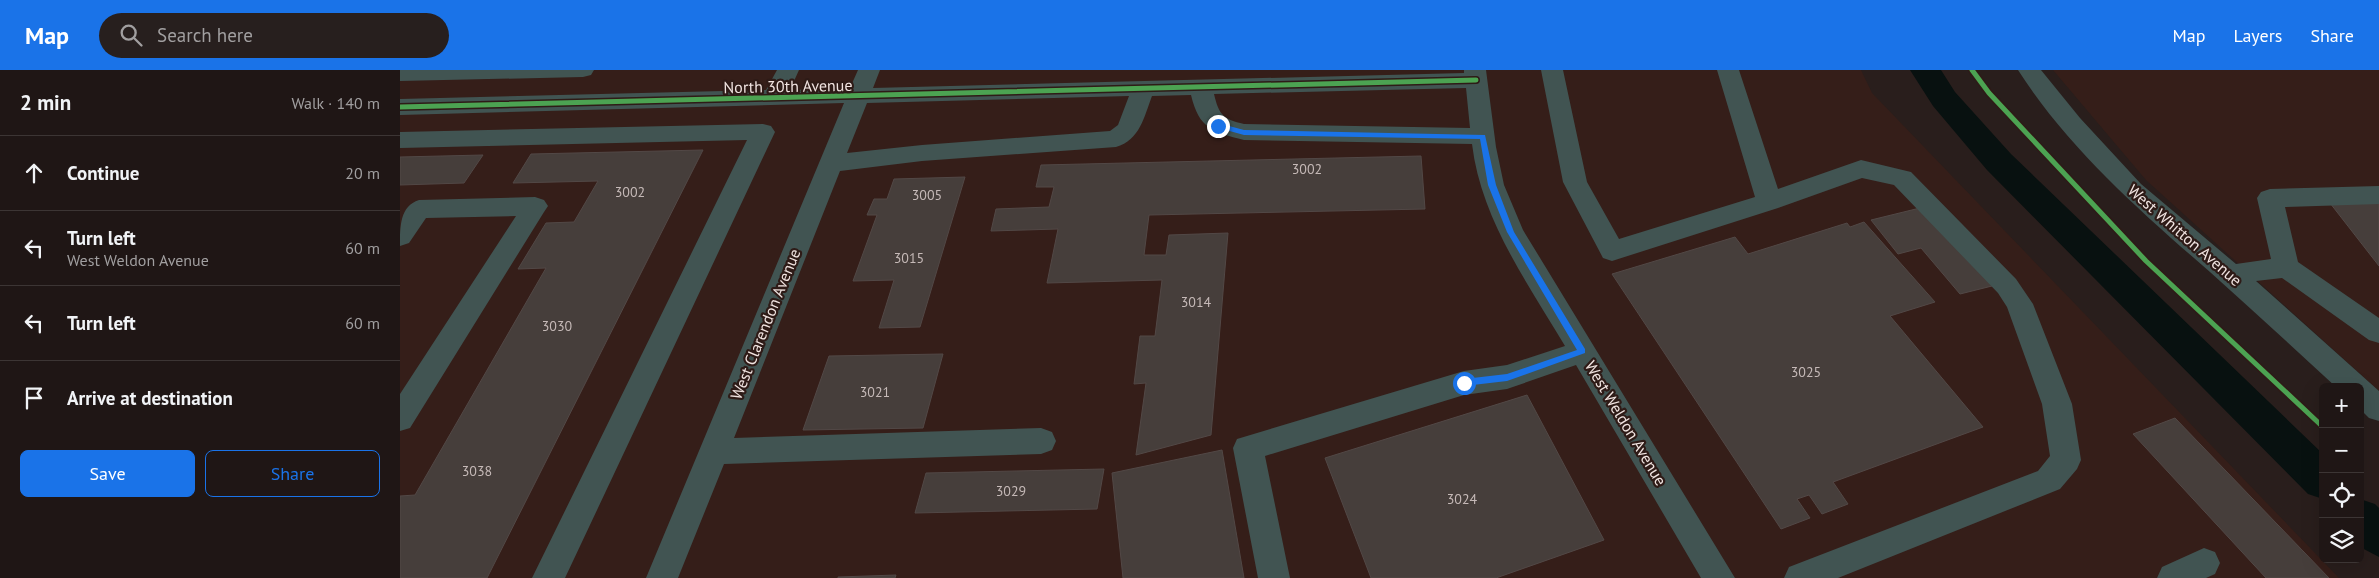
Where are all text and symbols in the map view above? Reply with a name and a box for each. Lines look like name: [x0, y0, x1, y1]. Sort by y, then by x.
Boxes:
search box: [99, 13, 449, 58]
text: Map: [25, 20, 69, 51]
icon: search: [117, 21, 145, 49]
text: Search here: [157, 23, 253, 47]
text: Map: [2173, 24, 2205, 47]
text: Layers: [2233, 24, 2282, 47]
text: Share: [2310, 24, 2354, 47]
street label: North 30th Avenue: [723, 75, 853, 97]
text: 2 min: [20, 89, 71, 116]
text: Walk · 140 m: [291, 93, 380, 113]
route end: [1207, 115, 1230, 138]
icon: ahead: [20, 159, 48, 187]
house number: 3002: [1292, 160, 1322, 178]
text: Continue: [67, 161, 139, 185]
text: 20 m: [345, 163, 380, 183]
street label: West Whitton Avenue: [2124, 180, 2246, 290]
house number: 3002: [615, 183, 645, 201]
house number: 3005: [912, 186, 942, 204]
text: Turn left: [67, 226, 136, 250]
icon: left: [20, 234, 48, 262]
text: 60 m: [345, 238, 380, 258]
street label: West Clarendon Avenue: [726, 246, 804, 402]
house number: 3015: [894, 249, 924, 267]
text: West Weldon Avenue: [67, 250, 209, 270]
house number: 3014: [1181, 293, 1212, 311]
icon: left: [20, 309, 48, 337]
text: Turn left: [67, 311, 136, 335]
text: 60 m: [345, 313, 380, 333]
house number: 3030: [542, 317, 573, 335]
street label: West Weldon Avenue: [1581, 357, 1671, 489]
house number: 3025: [1791, 363, 1821, 381]
route start: [1453, 372, 1476, 395]
house number: 3021: [860, 383, 890, 401]
map controls: [2319, 383, 2364, 563]
button: +: [2319, 383, 2364, 428]
icon: arrive: [20, 384, 48, 412]
text: Arrive at destination: [67, 386, 233, 410]
button: −: [2319, 428, 2364, 473]
button: Save: [20, 450, 195, 497]
button: Share: [205, 450, 380, 497]
house number: 3038: [462, 462, 492, 480]
button: locate: [2319, 473, 2364, 518]
house number: 3029: [996, 482, 1026, 500]
house number: 3024: [1447, 490, 1478, 508]
button: layers: [2319, 518, 2364, 563]

